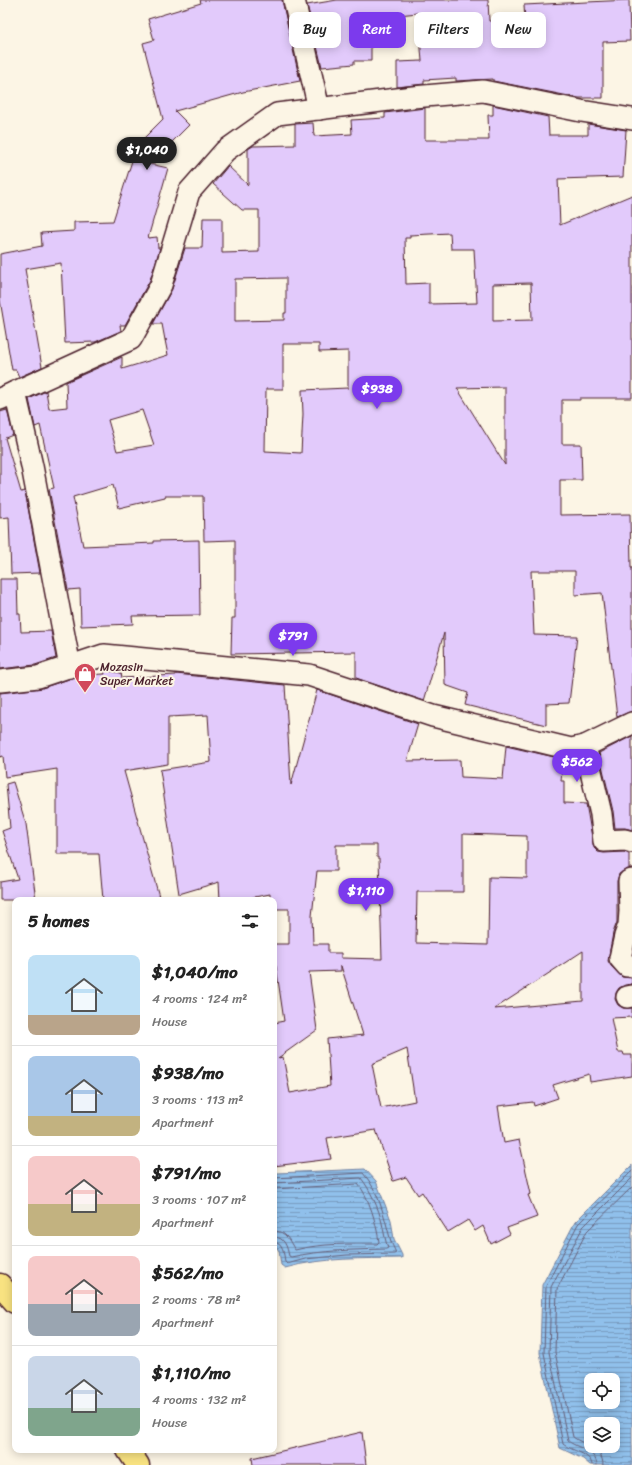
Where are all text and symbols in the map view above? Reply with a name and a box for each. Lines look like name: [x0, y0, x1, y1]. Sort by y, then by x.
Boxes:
chip: Buy: [289, 12, 341, 48]
chip: Rent: [349, 12, 406, 48]
chip: Filters: [414, 12, 483, 48]
chip: New: [491, 12, 546, 48]
pin: $1,040: [114, 137, 180, 171]
text: $1,040: [126, 138, 168, 161]
pin: $938: [353, 376, 401, 410]
text: $938: [361, 377, 393, 400]
pin: $791: [269, 623, 317, 657]
text: $791: [278, 624, 308, 647]
place label: Mozasin Super Market: [100, 656, 174, 692]
shop icon: Mozasin Super Market: [72, 661, 98, 694]
pin: $562: [553, 749, 601, 783]
text: $562: [561, 750, 593, 773]
pin: $1,110: [333, 878, 399, 912]
text: $1,110: [347, 879, 385, 902]
text: 5 homes: [28, 906, 89, 936]
icon: filters: [239, 910, 261, 932]
text: $1,040/mo: [152, 957, 238, 987]
icon: home: [60, 971, 108, 1019]
text: 4 rooms · 124 m²: [152, 987, 247, 1010]
text: House: [152, 1010, 187, 1033]
text: $938/mo: [152, 1058, 224, 1088]
icon: home: [60, 1072, 108, 1120]
text: 3 rooms · 113 m²: [152, 1088, 243, 1111]
text: Apartment: [152, 1111, 213, 1134]
text: $791/mo: [152, 1158, 221, 1188]
icon: home: [60, 1172, 108, 1220]
text: 3 rooms · 107 m²: [152, 1188, 246, 1211]
text: Apartment: [152, 1211, 213, 1234]
text: $562/mo: [152, 1258, 223, 1288]
icon: home: [60, 1272, 108, 1320]
text: 2 rooms · 78 m²: [152, 1288, 241, 1311]
text: Apartment: [152, 1311, 213, 1334]
text: $1,110/mo: [152, 1358, 231, 1388]
icon: home: [60, 1372, 108, 1420]
map controls: [584, 1373, 620, 1453]
button: locate: [584, 1373, 620, 1409]
text: 4 rooms · 132 m²: [152, 1388, 246, 1411]
text: House: [152, 1411, 187, 1434]
button: layers: [584, 1417, 620, 1453]

